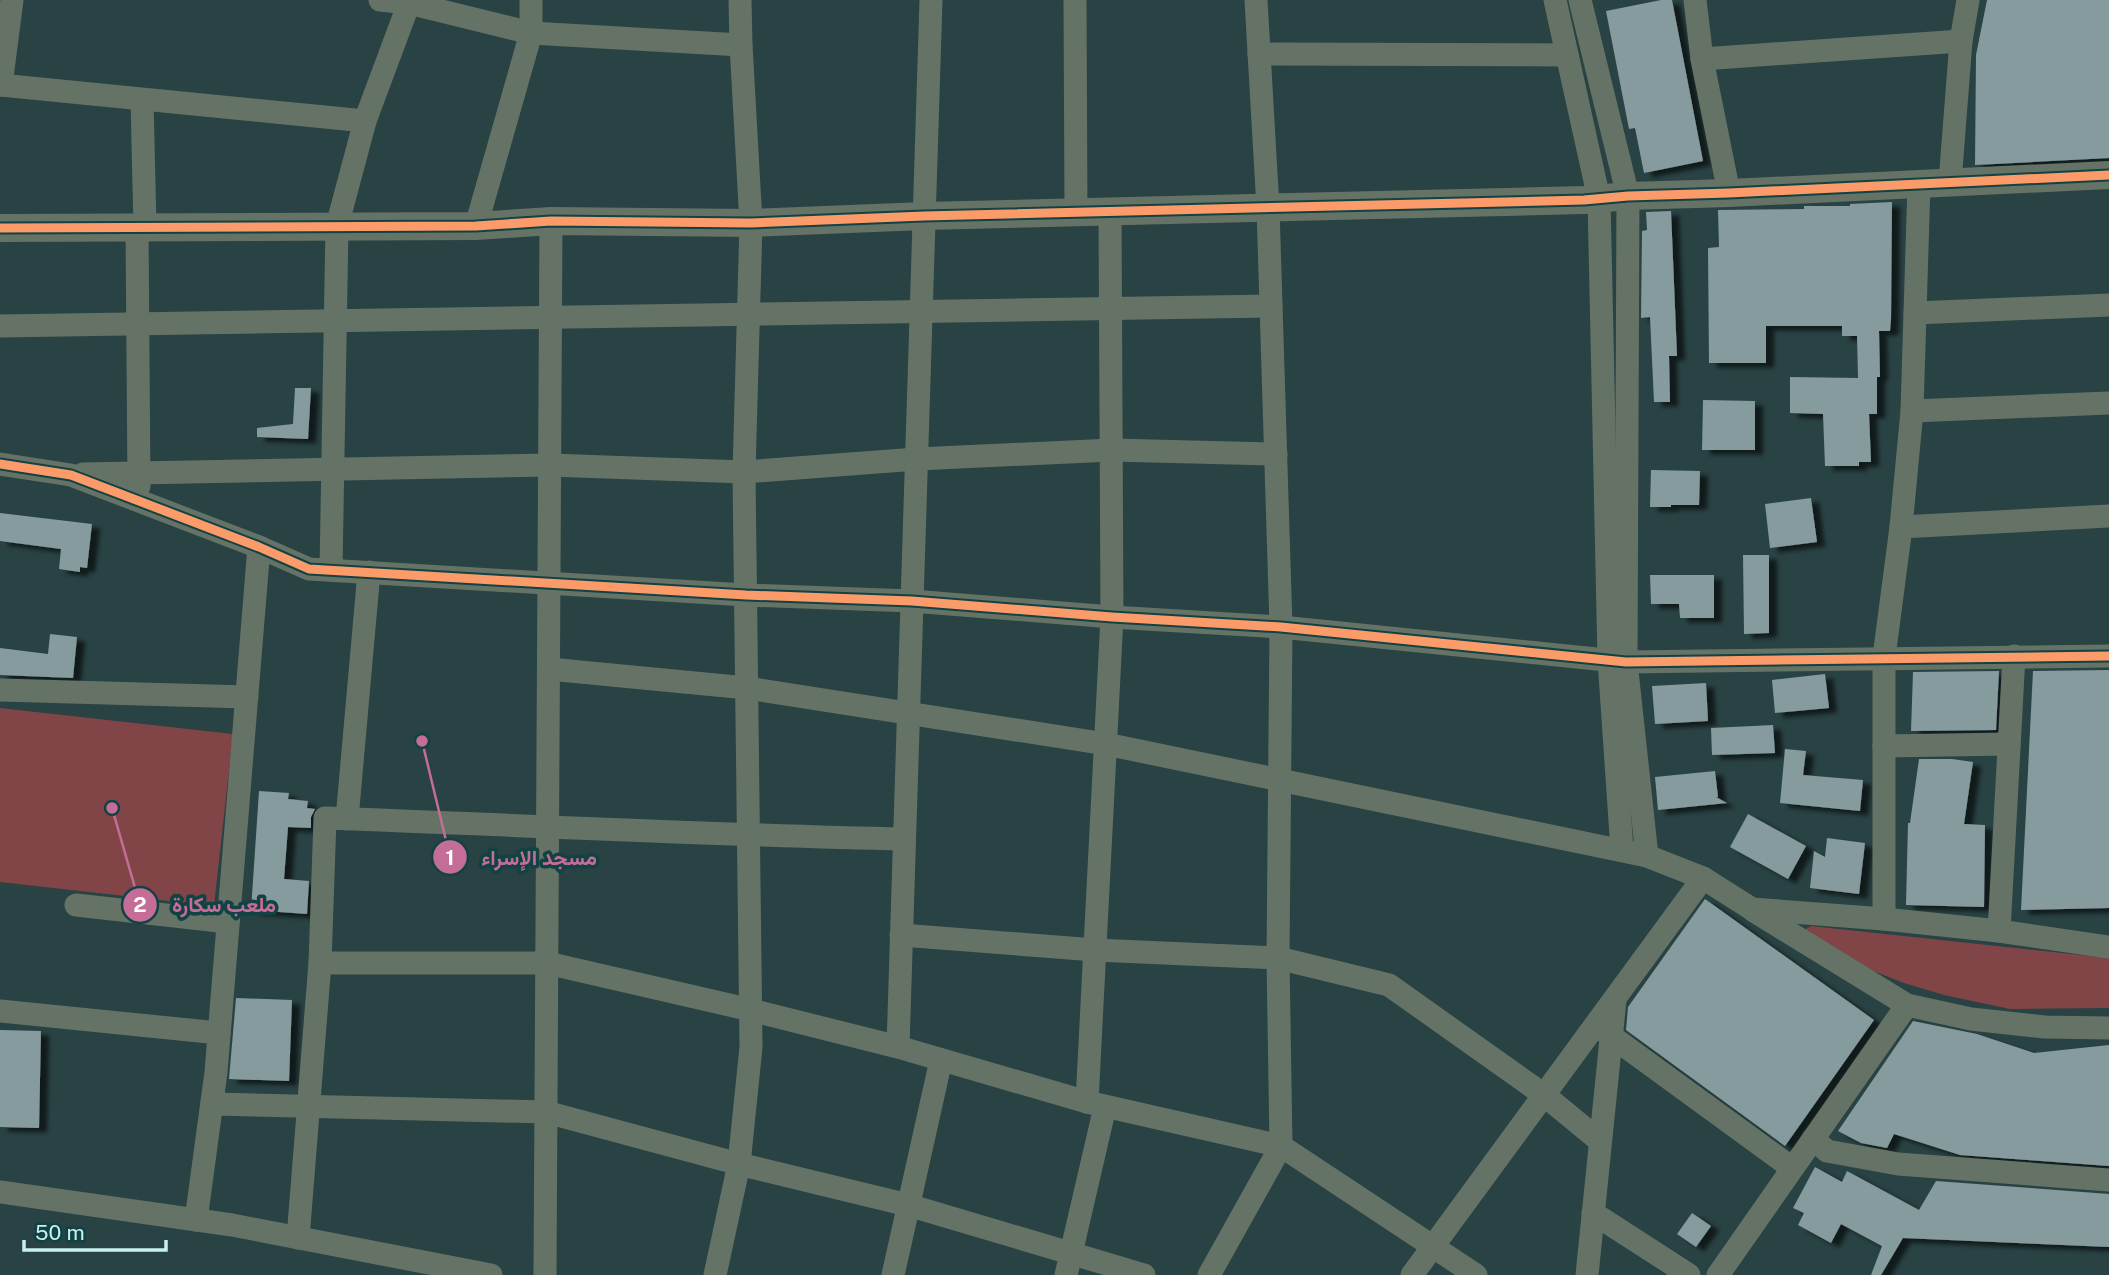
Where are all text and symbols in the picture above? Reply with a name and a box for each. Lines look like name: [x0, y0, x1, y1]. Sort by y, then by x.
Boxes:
callout: مسجد الإسراء: [433, 836, 611, 878]
text: 1: [446, 845, 455, 870]
text: مسجد الإسراء: [481, 845, 597, 872]
callout: ملعب سكارة: [123, 884, 289, 926]
text: 2: [133, 892, 147, 917]
text: ملعب سكارة: [172, 892, 276, 918]
scale bar: [24, 1208, 166, 1252]
text: 50 m: [35, 1220, 85, 1245]

